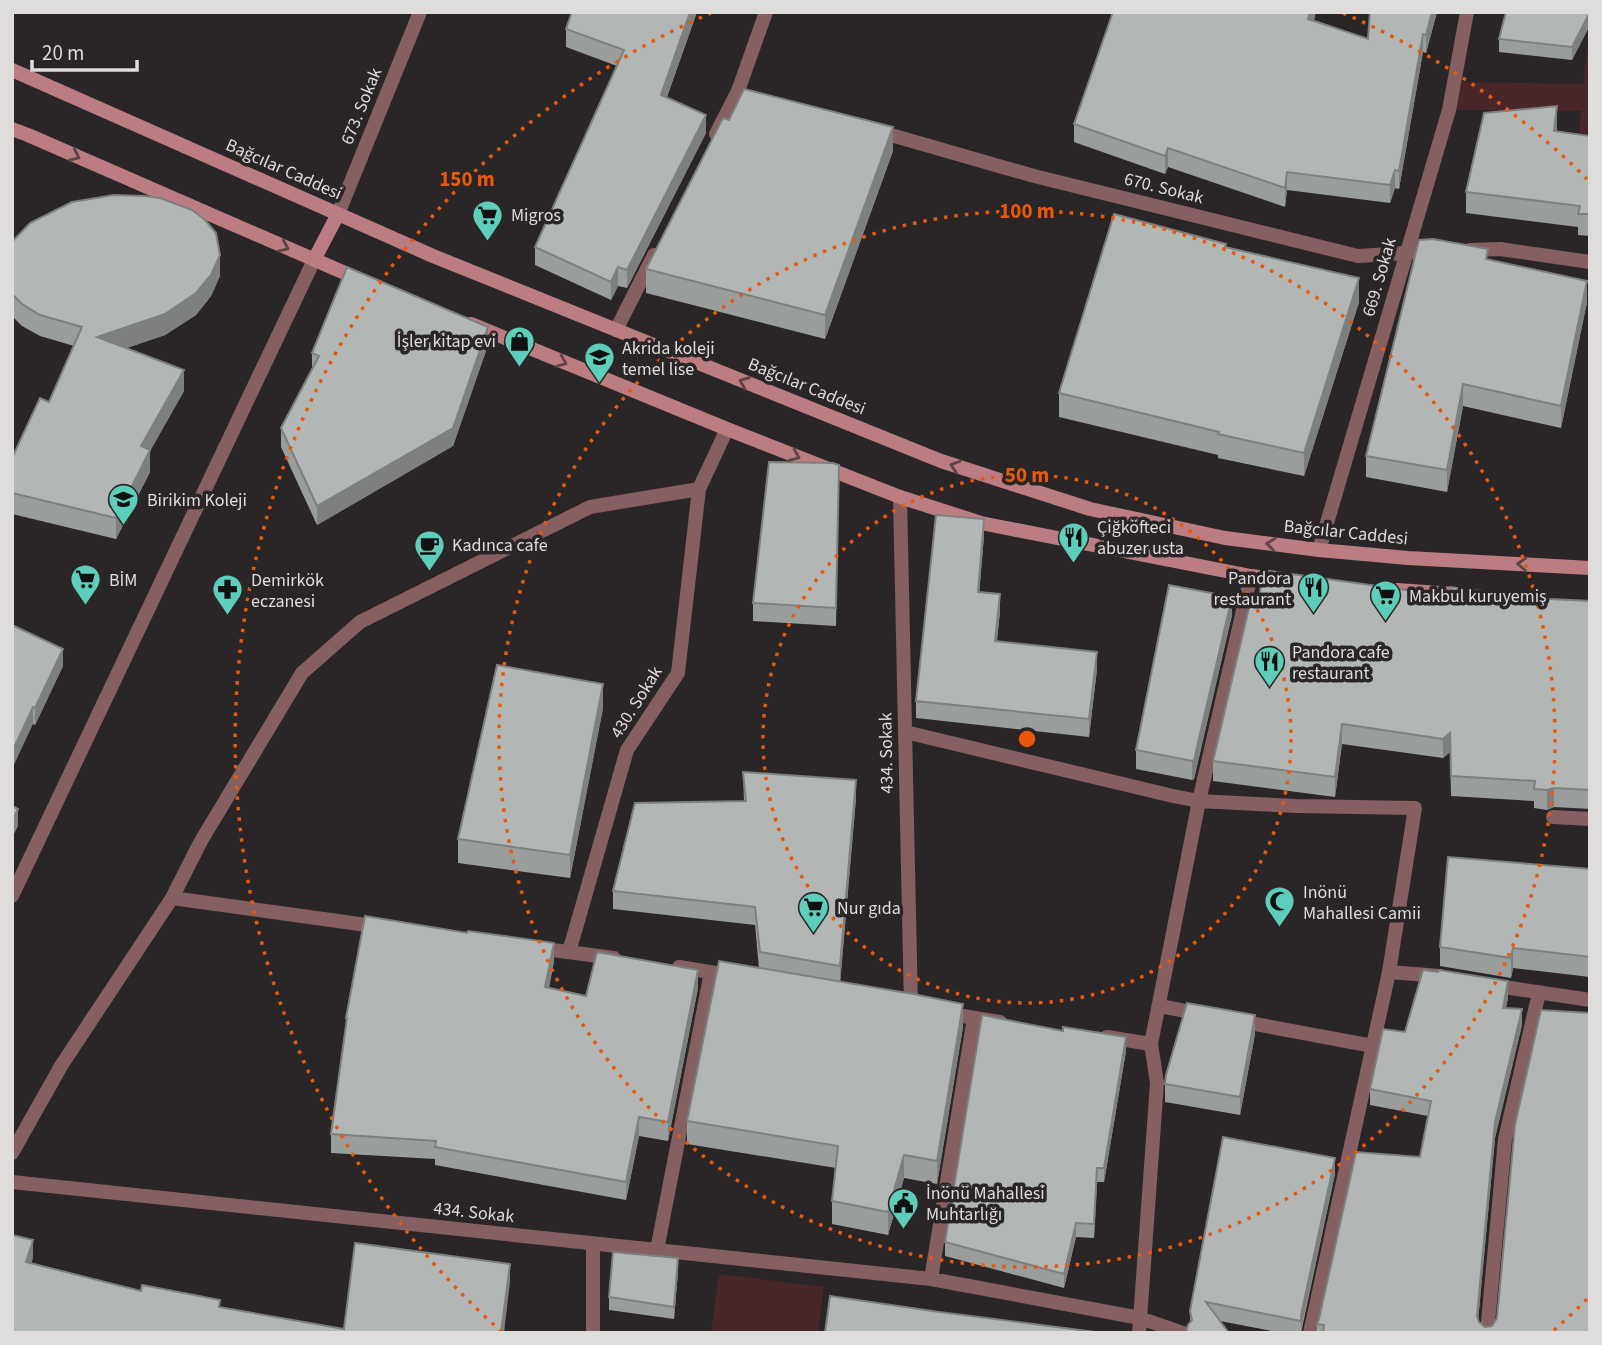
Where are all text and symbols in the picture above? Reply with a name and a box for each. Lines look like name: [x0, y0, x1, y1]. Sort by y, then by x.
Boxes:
scale bar: [32, 28, 136, 72]
text: 20 m: [42, 38, 84, 68]
street label: 673. Sokak: [335, 64, 388, 148]
street label: Bağcılar Caddesi: [222, 133, 346, 206]
one-way arrow: [68, 147, 80, 161]
text: 150 m: [439, 164, 495, 194]
street label: 670. Sokak: [1122, 167, 1206, 210]
text: 100 m: [999, 196, 1055, 226]
supermarket icon: Migros: [471, 198, 505, 242]
place label: Migros: [511, 203, 561, 228]
street label: 669. Sokak: [1356, 235, 1403, 320]
one-way arrow: [276, 239, 289, 253]
shop icon: İşler kitap evi: [502, 324, 536, 368]
place label: İşler kitap evi: [397, 329, 496, 354]
place label: Akrida koleji temel lise: [622, 336, 715, 382]
school or university icon: Akrida koleji temel lise: [582, 341, 616, 385]
street label: Bağcılar Caddesi: [744, 351, 869, 421]
one-way arrow: [555, 353, 567, 367]
one-way arrow: [739, 376, 751, 390]
one-way arrow: [789, 448, 801, 462]
one-way arrow: [950, 460, 962, 474]
text: 50 m: [1005, 460, 1049, 490]
school or university icon: Birikim Koleji: [107, 483, 141, 527]
place label: Birikim Koleji: [147, 488, 247, 513]
street label: Bağcılar Caddesi: [1283, 514, 1409, 551]
place label: Çiğköfteci abuzer usta: [1097, 515, 1184, 561]
restaurant icon: Çiğköfteci abuzer usta: [1057, 520, 1091, 564]
cafe icon: Kadınca cafe: [412, 528, 446, 572]
place label: Kadınca cafe: [452, 533, 548, 558]
one-way arrow: [1265, 536, 1276, 551]
one-way arrow: [1516, 557, 1527, 572]
supermarket icon: BİM: [69, 563, 103, 607]
place label: Pandora restaurant: [1213, 566, 1291, 612]
place label: BİM: [109, 568, 137, 593]
place label: Demirkök eczanesi: [251, 568, 324, 614]
restaurant icon: Pandora restaurant: [1297, 571, 1331, 615]
pharmacy icon: Demirkök eczanesi: [211, 573, 245, 617]
supermarket icon: Makbul kuruyemiş: [1369, 579, 1403, 623]
place label: Makbul kuruyemiş: [1409, 584, 1547, 609]
place label: Pandora cafe restaurant: [1292, 640, 1390, 686]
restaurant icon: Pandora cafe restaurant: [1252, 645, 1286, 689]
street label: 430. Sokak: [604, 661, 669, 743]
street label: 434. Sokak: [873, 712, 900, 794]
centre of rings: [1015, 727, 1039, 751]
place label: Inönü Mahallesi Camii: [1303, 880, 1421, 926]
mosque icon: Inönü Mahallesi Camii: [1263, 885, 1297, 929]
supermarket icon: Nur gıda: [797, 891, 831, 935]
place label: Nur gıda: [837, 896, 901, 921]
place label: İnönü Mahallesi Muhtarlığı: [926, 1181, 1045, 1227]
public building icon: İnönü Mahallesi Muhtarlığı: [886, 1186, 920, 1230]
street label: 434. Sokak: [432, 1196, 516, 1229]

